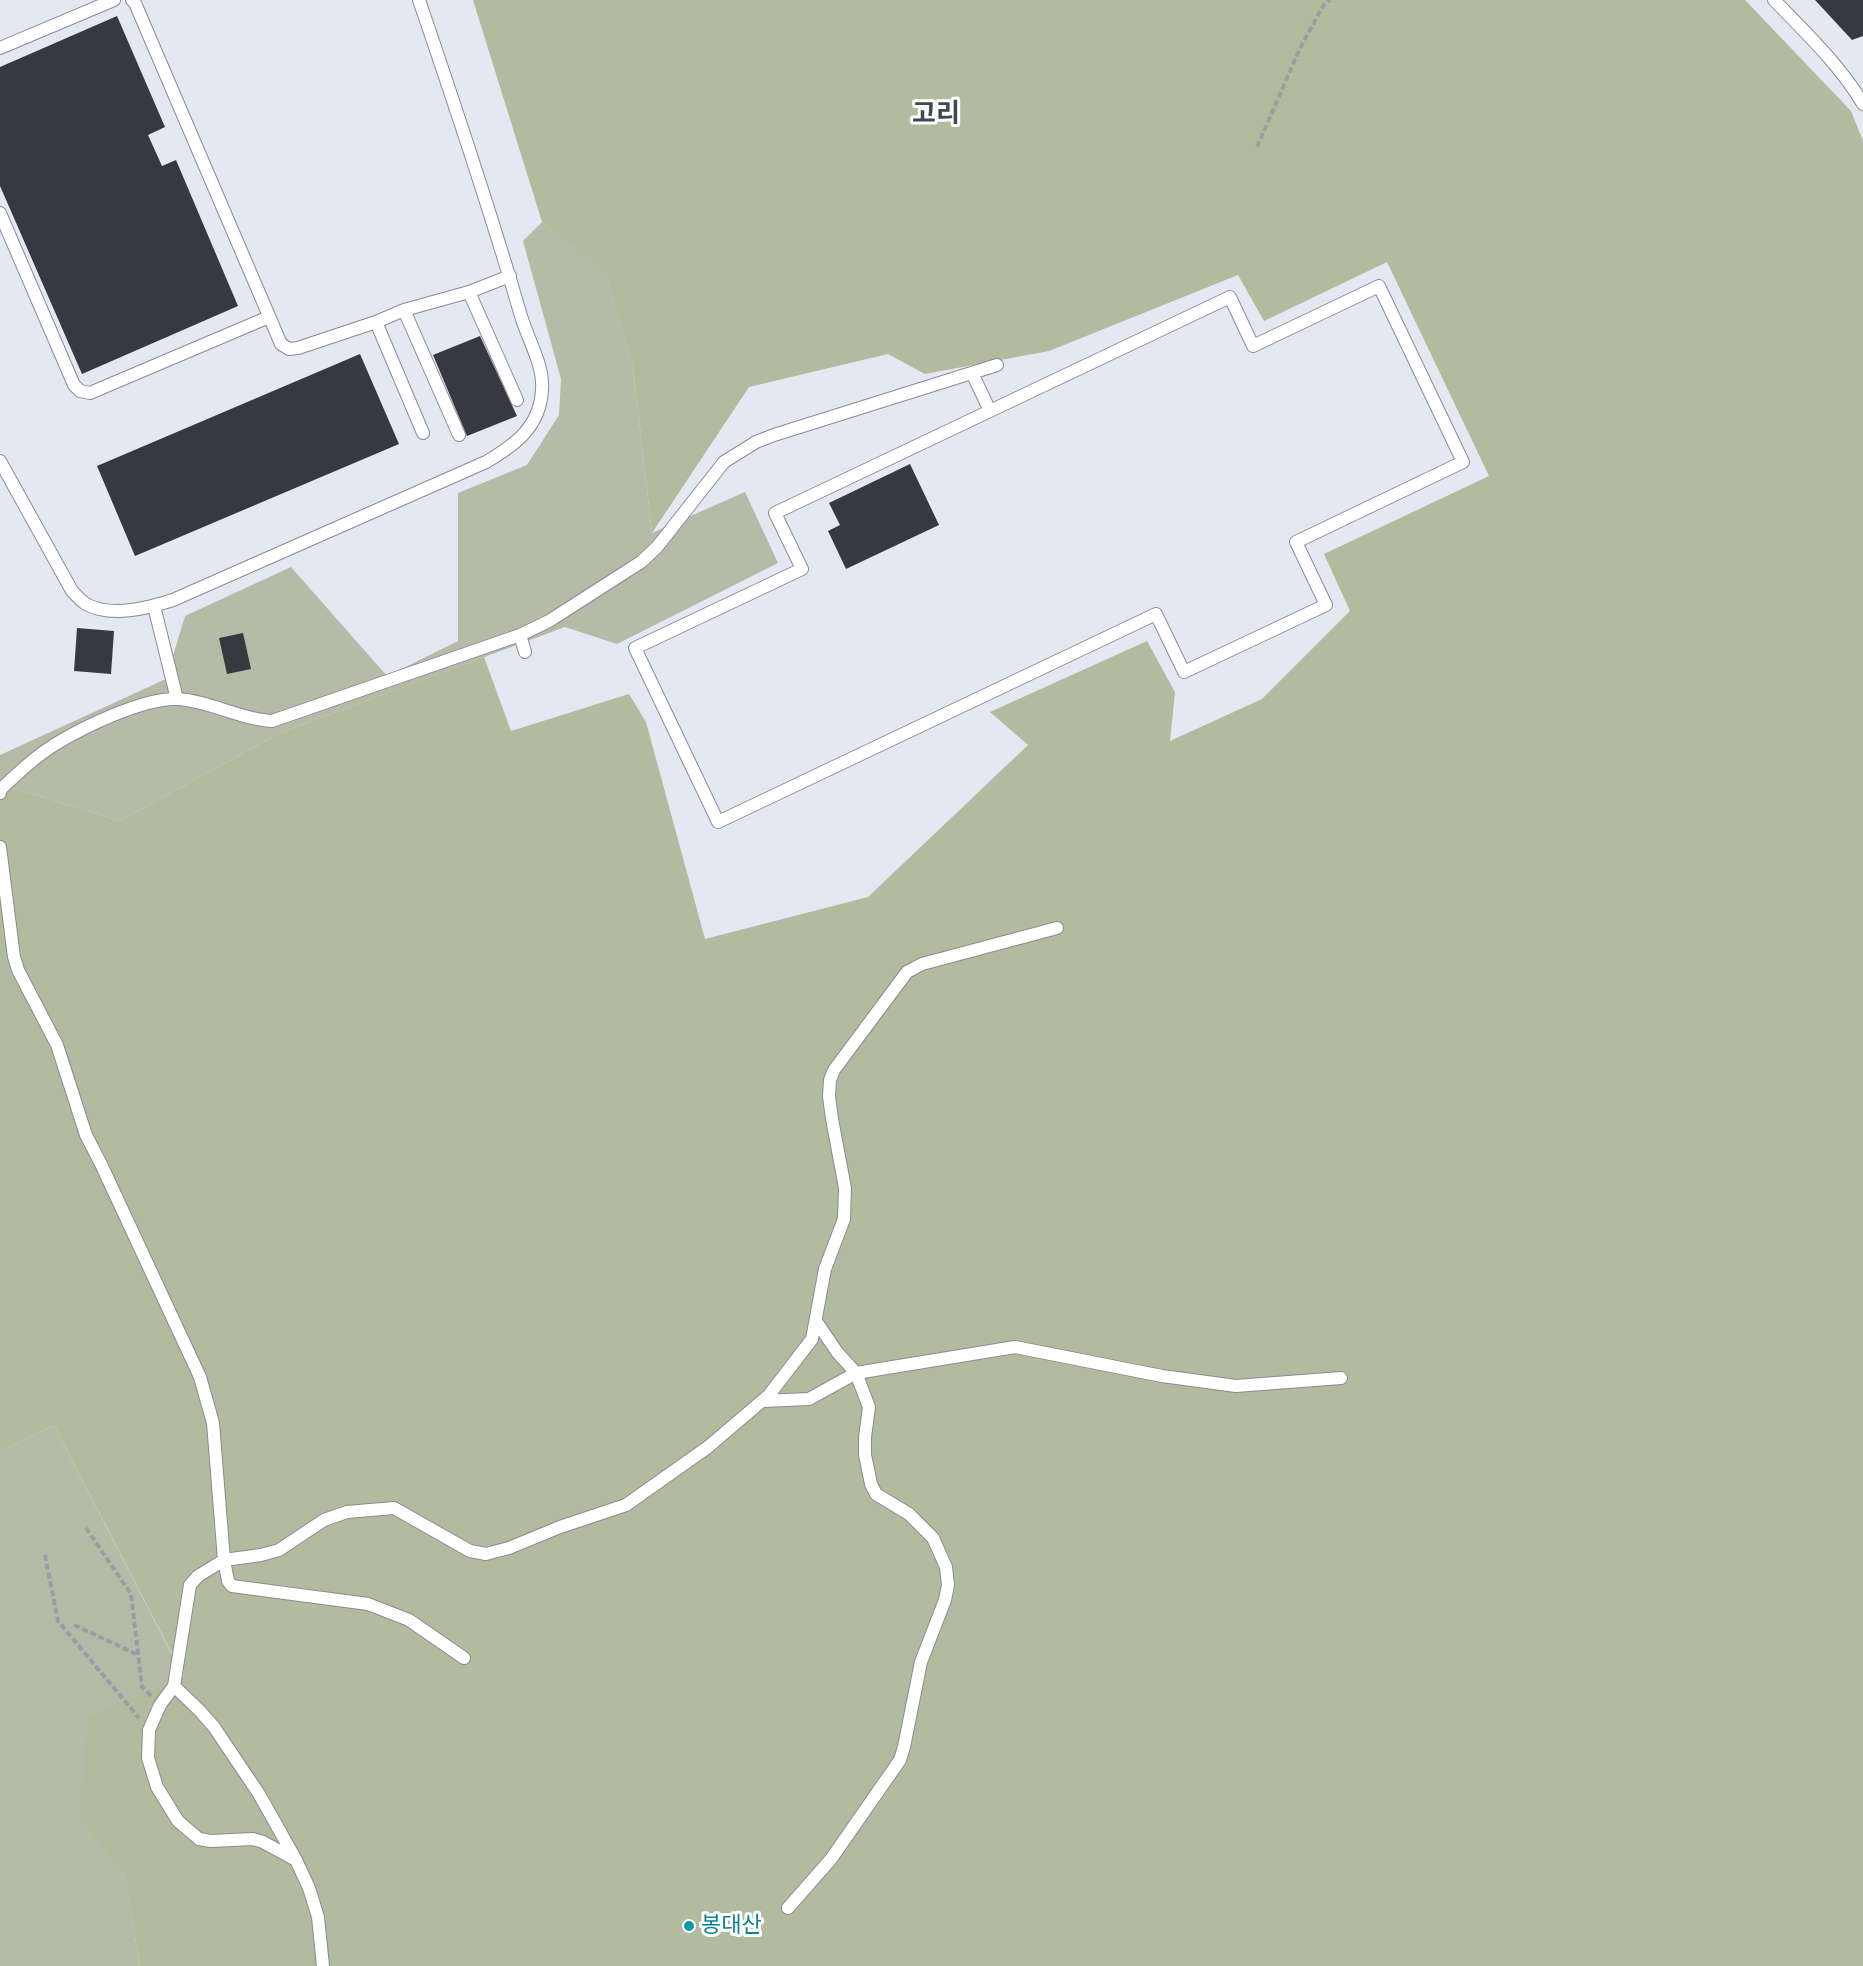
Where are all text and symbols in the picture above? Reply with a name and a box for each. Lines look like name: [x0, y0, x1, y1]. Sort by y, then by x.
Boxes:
district label: 고리: [912, 99, 960, 131]
place label: 봉대산: [701, 1913, 762, 1939]
marker: 봉대산: [682, 1919, 696, 1933]

